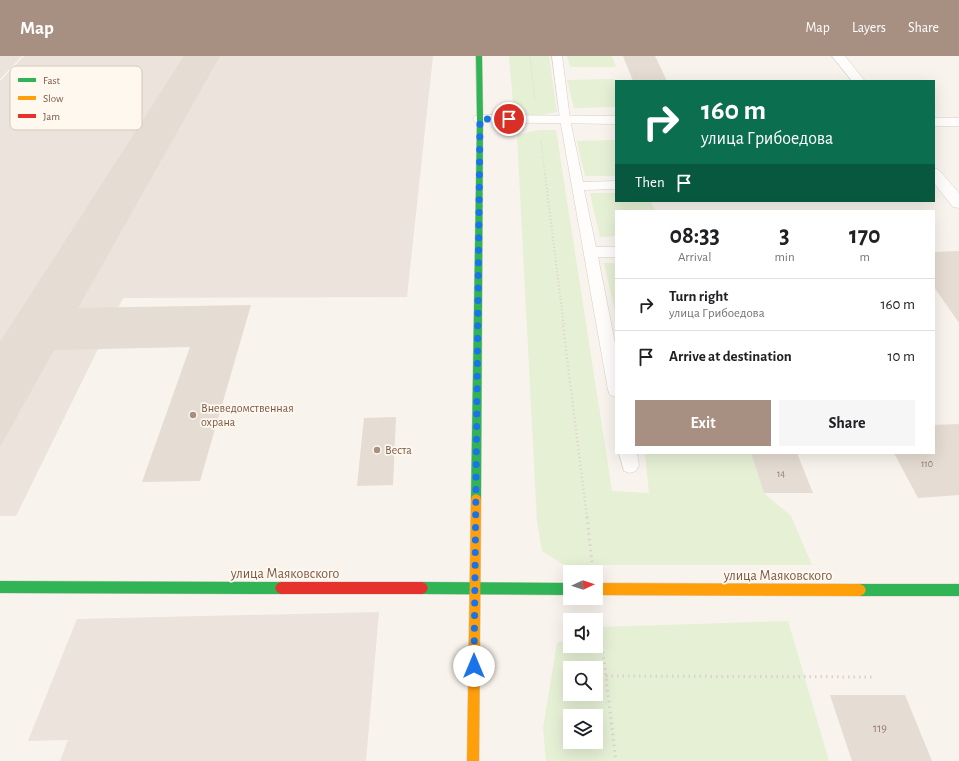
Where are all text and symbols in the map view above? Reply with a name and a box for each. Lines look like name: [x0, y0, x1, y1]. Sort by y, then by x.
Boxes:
text: Map: [20, 19, 54, 38]
text: Map: [805, 21, 830, 35]
text: Layers: [852, 21, 886, 35]
text: Share: [908, 21, 939, 35]
legend: [10, 66, 142, 130]
text: Fast: [43, 75, 61, 86]
text: Slow: [43, 93, 64, 104]
icon: right: [635, 96, 687, 148]
text: 160 m: [701, 97, 766, 125]
pin: [492, 102, 526, 136]
icon: arrive: [498, 108, 520, 130]
text: Jam: [43, 111, 60, 122]
text: улица Грибоедова: [701, 130, 833, 148]
icon: arrive: [673, 172, 695, 194]
text: Then: [635, 175, 665, 190]
text: 08:33: [669, 224, 720, 248]
text: 3: [779, 224, 790, 248]
text: 170: [849, 224, 881, 248]
text: Arrival: [678, 251, 711, 264]
text: min: [774, 251, 795, 264]
text: m: [860, 251, 870, 264]
text: Turn right: [669, 289, 728, 304]
icon: right: [635, 294, 657, 316]
text: 160 m: [880, 297, 915, 312]
text: улица Грибоедова: [669, 307, 765, 320]
icon: arrive: [635, 346, 657, 368]
text: Arrive at destination: [669, 349, 792, 364]
text: 10 m: [887, 349, 915, 364]
button: Exit: [635, 400, 771, 446]
button: Share: [779, 400, 915, 446]
place label: Вневедомственная охрана: [201, 402, 294, 428]
marker: Вневедомственная охрана: [188, 410, 198, 420]
place label: Веста: [385, 444, 412, 456]
marker: Веста: [372, 445, 382, 455]
house number: 110: [921, 459, 933, 469]
house number: 14: [777, 469, 785, 479]
north arrow: [563, 565, 603, 605]
map controls: [563, 565, 603, 749]
street label: улица Маяковского: [230, 567, 340, 581]
street label: улица Маяковского: [723, 569, 833, 583]
button: sound: [563, 613, 603, 653]
position arrow: [453, 645, 495, 687]
button: search: [563, 661, 603, 701]
button: layers: [563, 709, 603, 749]
house number: 119: [873, 722, 887, 734]

